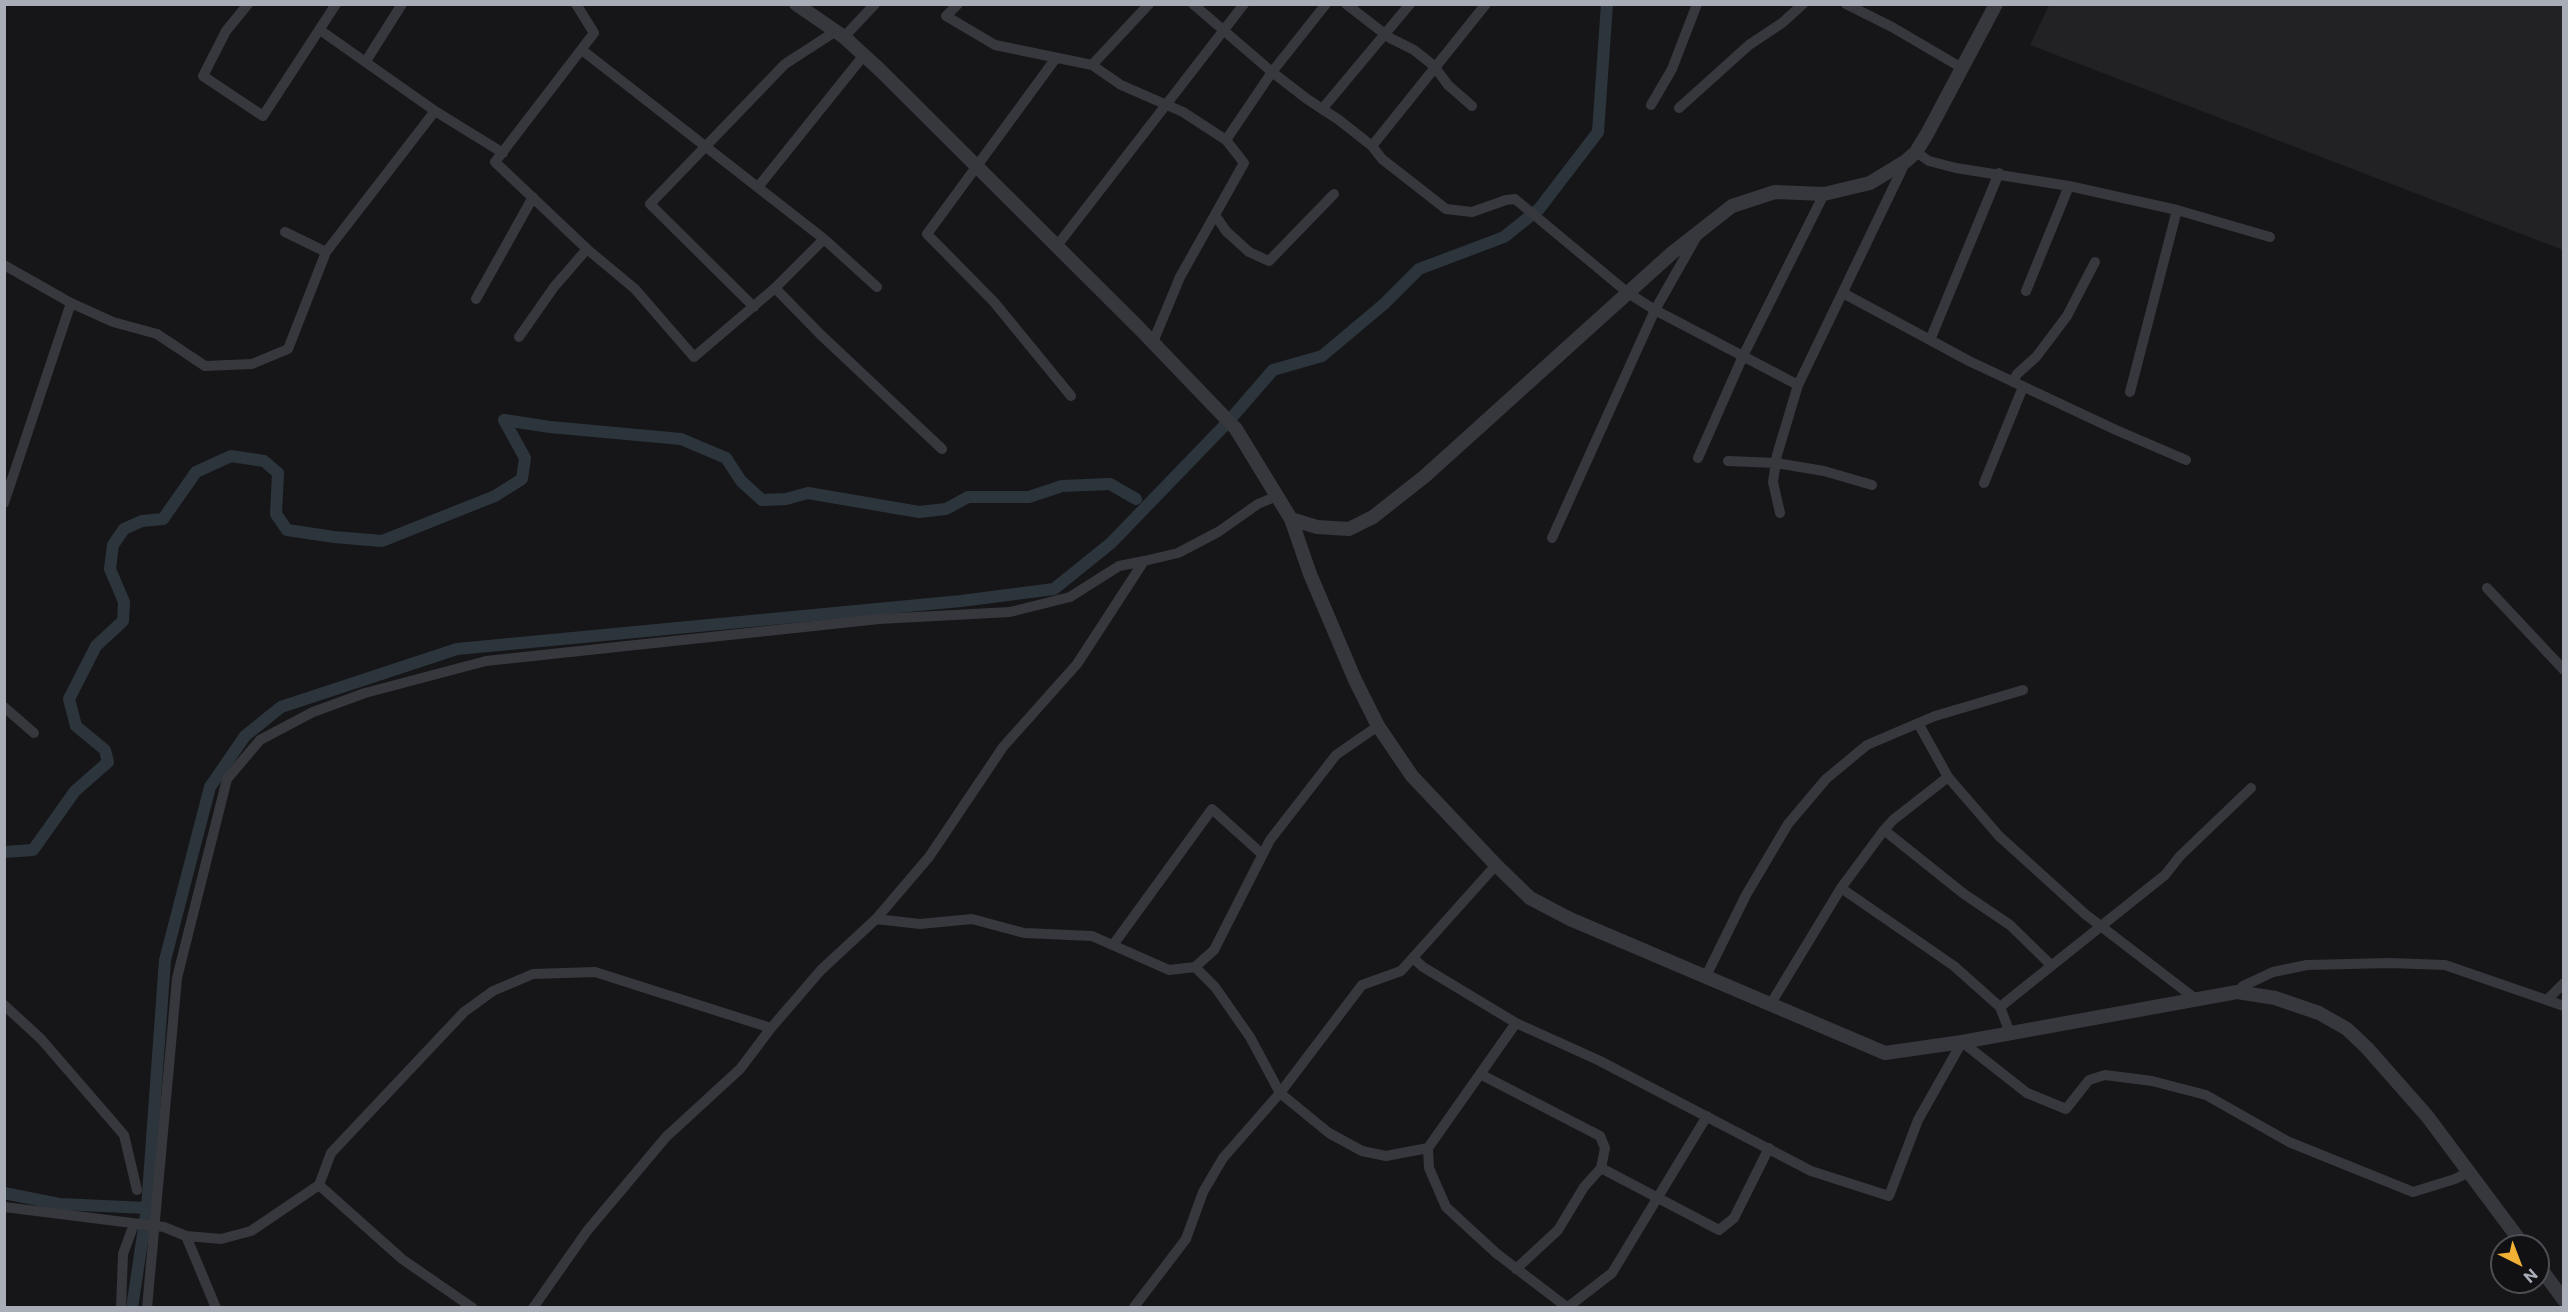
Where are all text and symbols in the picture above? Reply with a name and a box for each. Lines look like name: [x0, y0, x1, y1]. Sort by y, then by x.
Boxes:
north arrow: [2490, 1234, 2550, 1294]
text: N: [2520, 1265, 2542, 1287]

